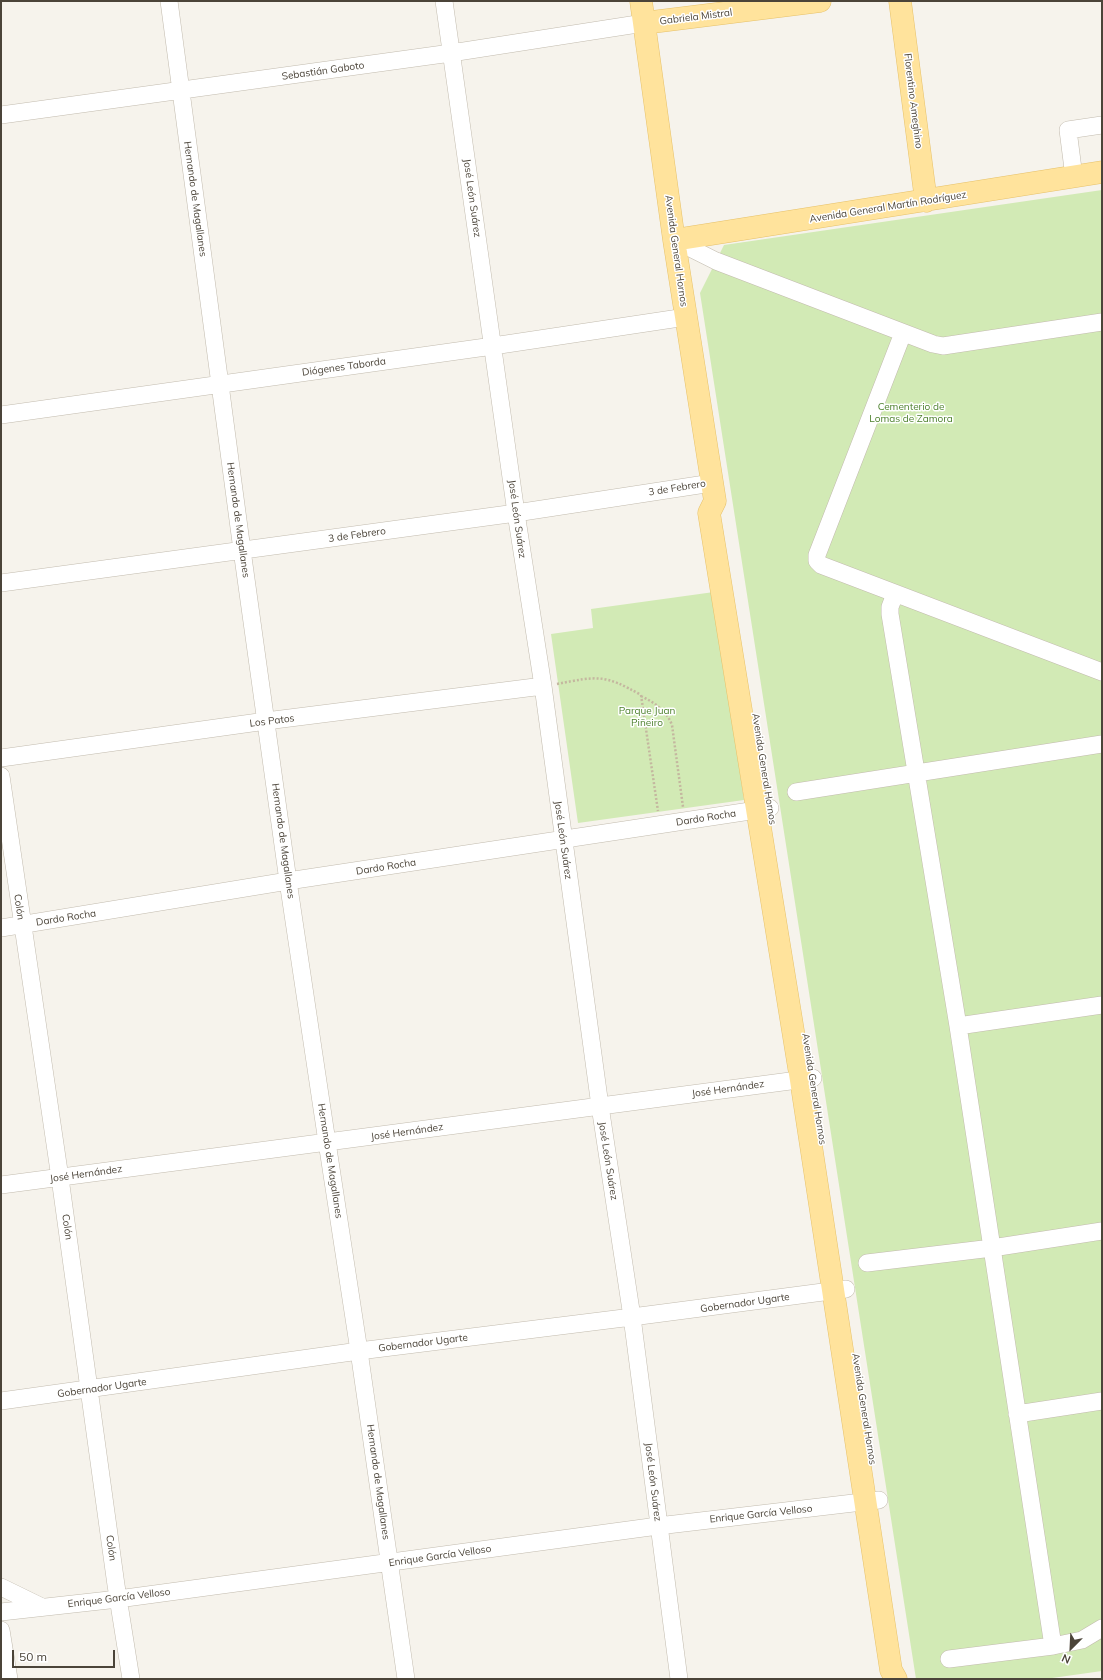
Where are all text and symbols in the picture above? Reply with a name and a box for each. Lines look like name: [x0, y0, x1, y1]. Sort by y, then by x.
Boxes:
street label: Gabriela Mistral: [659, 7, 733, 27]
street label: Florentino Ameghino: [901, 53, 925, 149]
street label: Sebastián Gaboto: [281, 59, 365, 83]
street label: Hernando de Magallanes: [181, 141, 209, 257]
street label: José León Suárez: [461, 158, 483, 238]
street label: Avenida General Martín Rodríguez: [809, 189, 967, 225]
street label: Avenida General Hornos: [662, 194, 690, 308]
street label: Diógenes Taborda: [301, 355, 387, 379]
park label: Cementerio de Lomas de Zamora: [869, 401, 953, 424]
street label: Hernando de Magallanes: [224, 462, 252, 578]
street label: 3 de Febrero: [648, 478, 706, 498]
street label: José León Suárez: [506, 479, 528, 559]
street label: 3 de Febrero: [328, 525, 386, 545]
park label: Parque Juan Piñeiro: [619, 705, 675, 728]
street label: Los Patos: [249, 712, 295, 730]
street label: Avenida General Hornos: [749, 712, 779, 826]
street label: Hernando de Magallanes: [269, 783, 297, 899]
street label: José León Suárez: [552, 800, 574, 880]
street label: Dardo Rocha: [675, 807, 737, 829]
street label: Dardo Rocha: [355, 856, 417, 878]
street label: Colón: [11, 893, 27, 921]
street label: Dardo Rocha: [35, 907, 97, 929]
street label: Avenida General Hornos: [799, 1032, 829, 1146]
street label: José Hernández: [691, 1078, 765, 1100]
street label: Hernando de Magallanes: [315, 1103, 345, 1219]
street label: José Hernández: [370, 1121, 444, 1143]
street label: José León Suárez: [596, 1121, 620, 1201]
street label: José Hernández: [49, 1163, 123, 1185]
street label: Colón: [59, 1213, 75, 1241]
street label: Gobernador Ugarte: [700, 1291, 790, 1315]
street label: Gobernador Ugarte: [378, 1332, 468, 1354]
street label: Avenida General Hornos: [849, 1352, 879, 1466]
street label: Gobernador Ugarte: [57, 1376, 147, 1400]
street label: Hernando de Magallanes: [364, 1424, 392, 1540]
street label: José León Suárez: [642, 1442, 664, 1522]
street label: Enrique García Velloso: [709, 1503, 813, 1525]
street label: Colón: [103, 1534, 119, 1562]
street label: Enrique García Velloso: [388, 1543, 492, 1569]
street label: Enrique García Velloso: [67, 1586, 171, 1610]
north arrow: [1051, 1628, 1091, 1668]
scale bar: [14, 1642, 117, 1668]
text: 50 m: [19, 1649, 47, 1664]
text: N: [1059, 1651, 1073, 1667]

